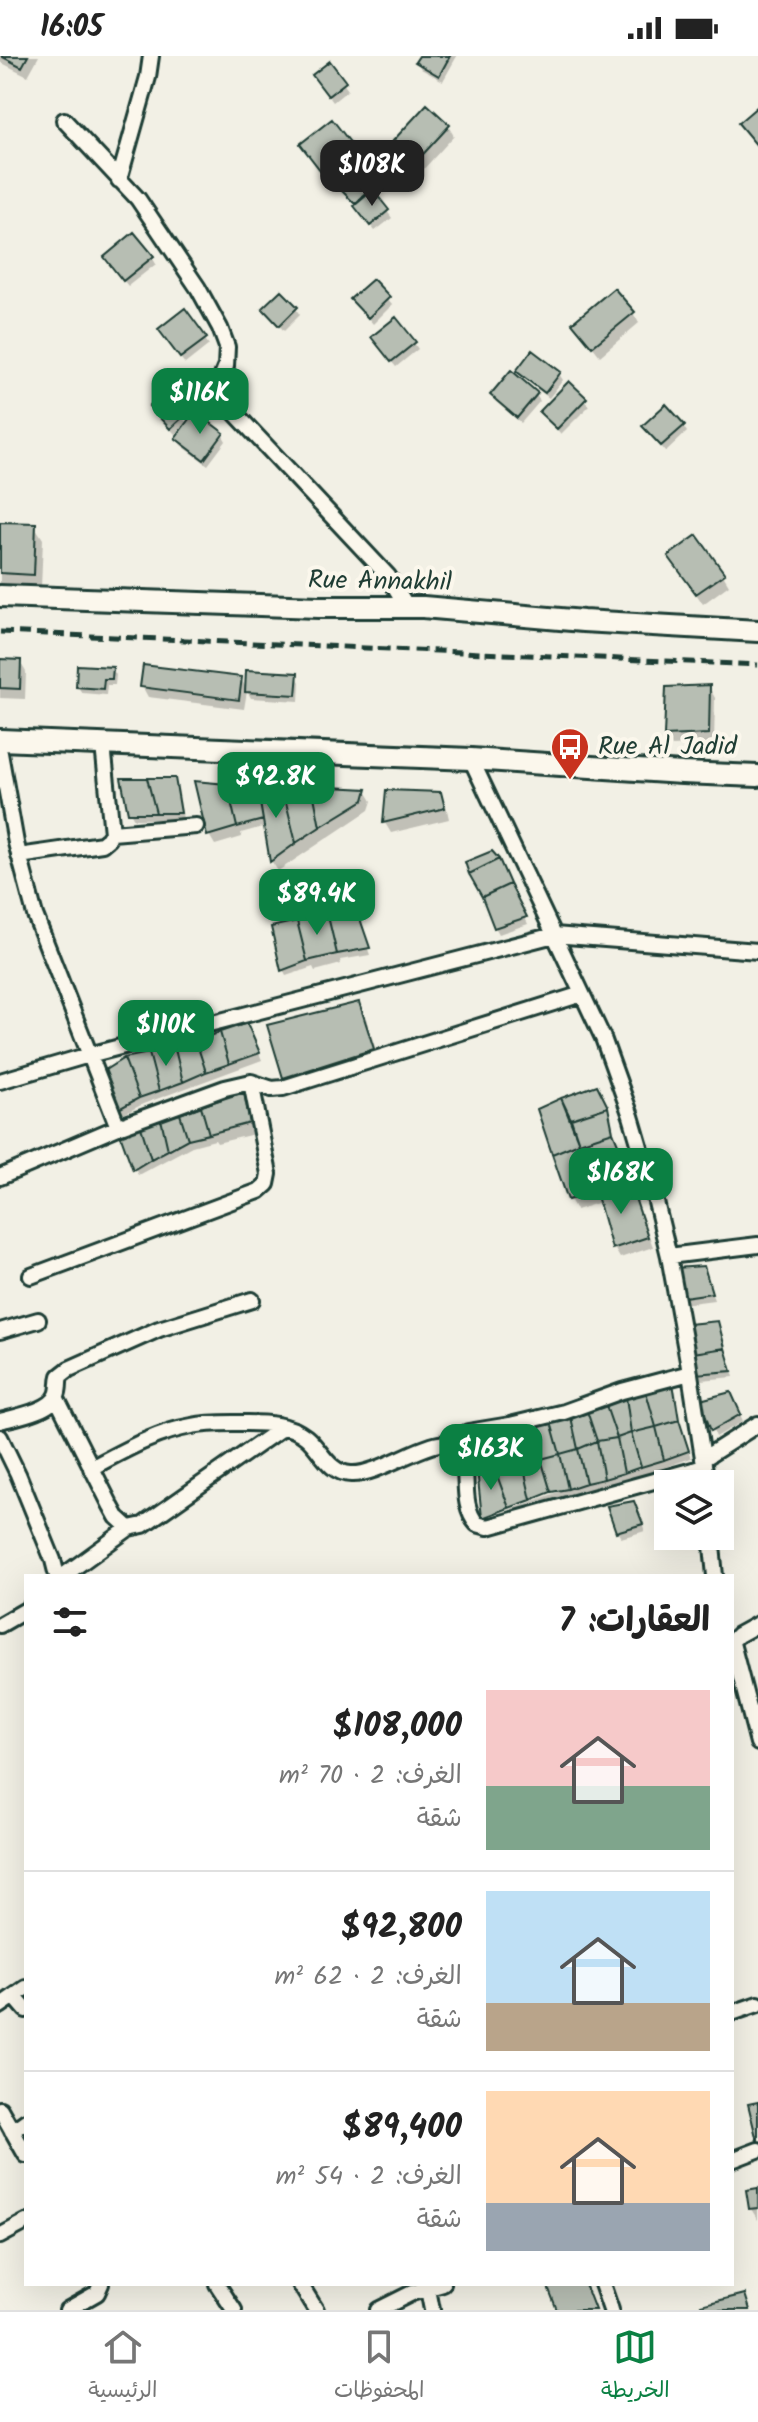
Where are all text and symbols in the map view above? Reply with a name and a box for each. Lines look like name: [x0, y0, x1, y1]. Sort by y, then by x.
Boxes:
text: 16:05: [40, 4, 103, 52]
pin: $108K: [316, 140, 428, 208]
text: $108K: [338, 145, 406, 187]
pin: $116K: [144, 368, 256, 436]
text: $116K: [170, 373, 230, 415]
street label: Rue Annakhil: [308, 560, 452, 604]
bus stop icon: Rue Al Jadid: [549, 726, 591, 781]
place label: Rue Al Jadid: [598, 726, 738, 768]
pin: $92.8K: [211, 752, 341, 820]
text: $92.8K: [236, 757, 316, 799]
pin: $89.4K: [252, 869, 382, 937]
text: $89.4K: [277, 874, 357, 916]
pin: $110K: [110, 1000, 222, 1068]
text: $110K: [136, 1005, 196, 1047]
pin: $168K: [565, 1148, 677, 1216]
text: $168K: [587, 1153, 655, 1195]
pin: $163K: [435, 1424, 547, 1492]
text: $163K: [457, 1429, 525, 1471]
map controls: [654, 1470, 734, 1550]
button: layers: [654, 1470, 734, 1550]
text: العقارات: 7: [559, 1595, 710, 1649]
icon: filters: [48, 1600, 92, 1644]
text: $108,000: [333, 1700, 462, 1754]
icon: home: [550, 1722, 646, 1818]
text: الغرف: 2 · 70 m²: [279, 1755, 462, 1797]
text: شقة: [417, 1798, 462, 1840]
text: $92,800: [341, 1901, 462, 1955]
icon: home: [550, 1923, 646, 2019]
text: الغرف: 2 · 62 m²: [274, 1956, 462, 1998]
text: شقة: [417, 1999, 462, 2041]
text: $89,400: [342, 2101, 462, 2155]
icon: home: [550, 2123, 646, 2219]
text: الغرف: 2 · 54 m²: [276, 2156, 462, 2198]
text: شقة: [417, 2199, 462, 2241]
tab: الرئيسية: [88, 2325, 157, 2409]
tab: المحفوظات: [334, 2325, 425, 2409]
tab: الخريطة: [601, 2325, 670, 2409]

